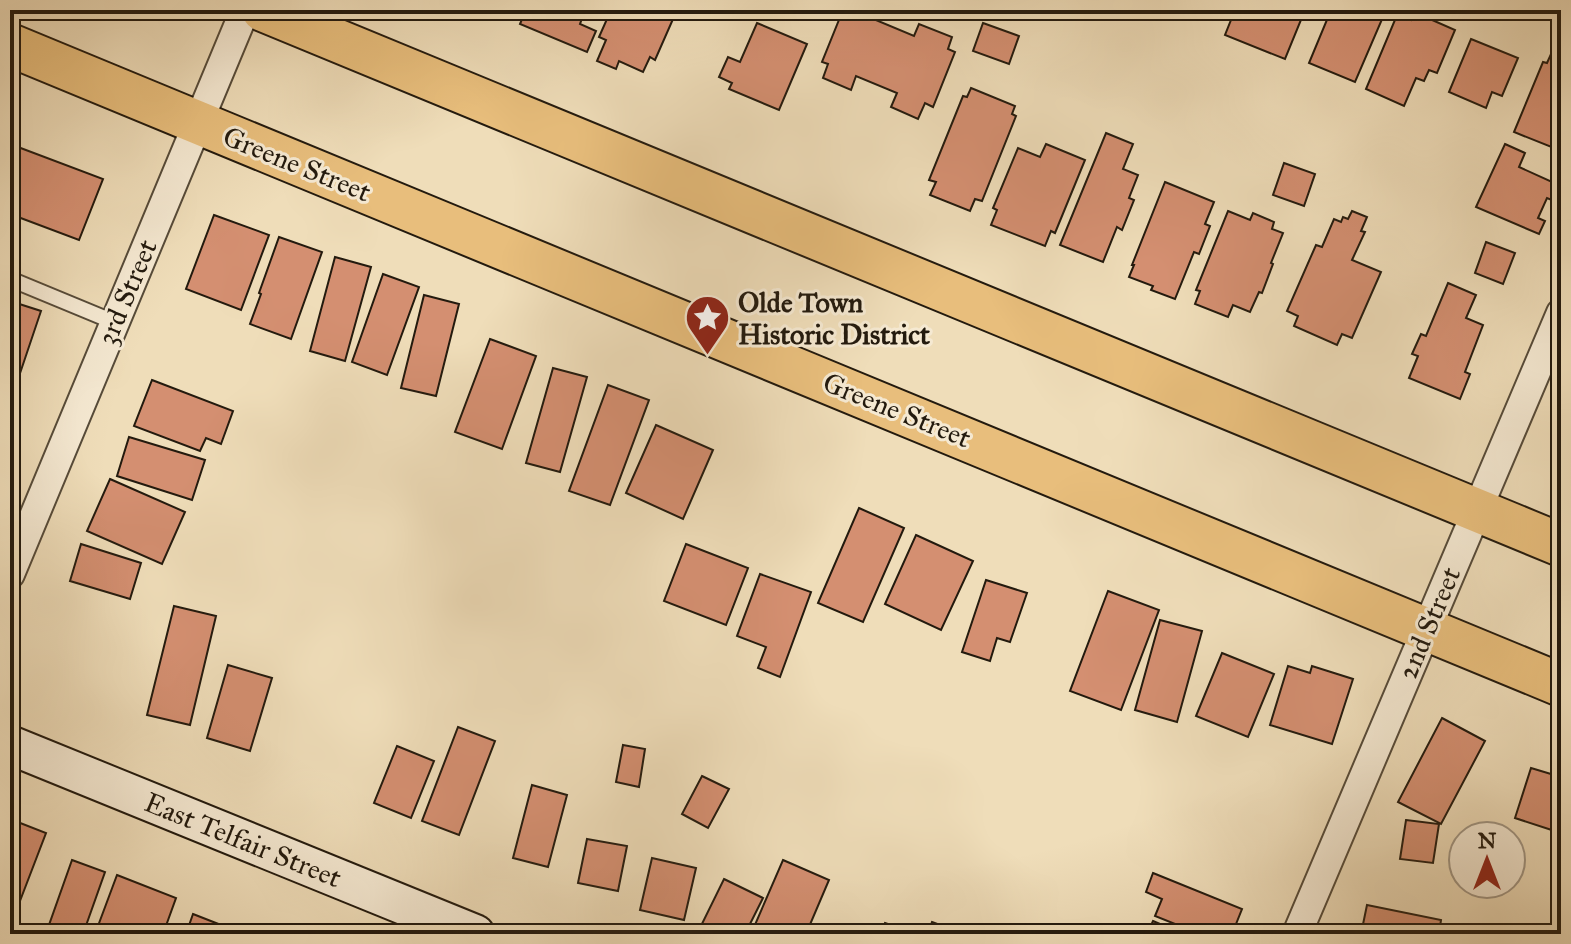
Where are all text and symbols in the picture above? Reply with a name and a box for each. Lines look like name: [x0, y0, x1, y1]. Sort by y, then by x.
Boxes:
street label: Greene Street: [218, 118, 376, 210]
street label: 3rd Street: [89, 234, 165, 350]
place label: Olde Town Historic District: [738, 285, 930, 352]
place icon: Olde Town Historic District: [683, 294, 731, 357]
street label: Greene Street: [818, 364, 976, 456]
street label: 2nd Street: [1390, 561, 1468, 684]
street label: East Telfair Street: [139, 785, 347, 895]
north arrow: [1447, 820, 1527, 900]
text: N: [1478, 827, 1497, 854]

